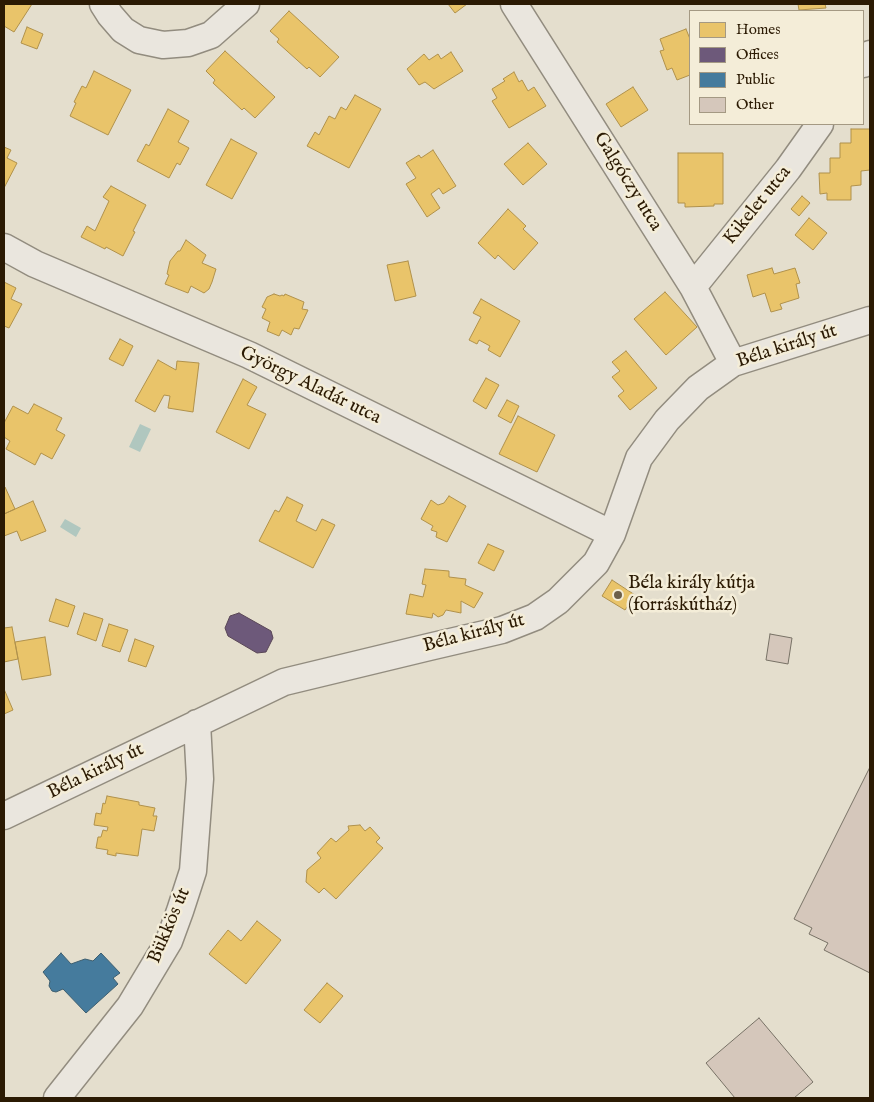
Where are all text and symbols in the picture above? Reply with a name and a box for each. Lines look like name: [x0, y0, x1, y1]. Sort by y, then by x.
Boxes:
legend: [689, 10, 864, 125]
text: Homes: [736, 20, 780, 39]
text: Offices: [736, 45, 779, 64]
text: Public: [736, 70, 775, 89]
text: Other: [736, 95, 774, 114]
street label: Galgóczy utca: [588, 128, 666, 236]
street label: Kikelet utca: [719, 162, 797, 250]
street label: Béla király út: [734, 320, 840, 374]
street label: György Aladár utca: [236, 342, 384, 430]
place label: Béla király kútja (forráskútház): [628, 573, 755, 617]
marker: Béla király kútja (forráskútház): [612, 589, 624, 601]
street label: Béla király út: [421, 610, 527, 658]
street label: Béla király út: [44, 739, 148, 805]
street label: Bükkös út: [144, 885, 196, 967]

